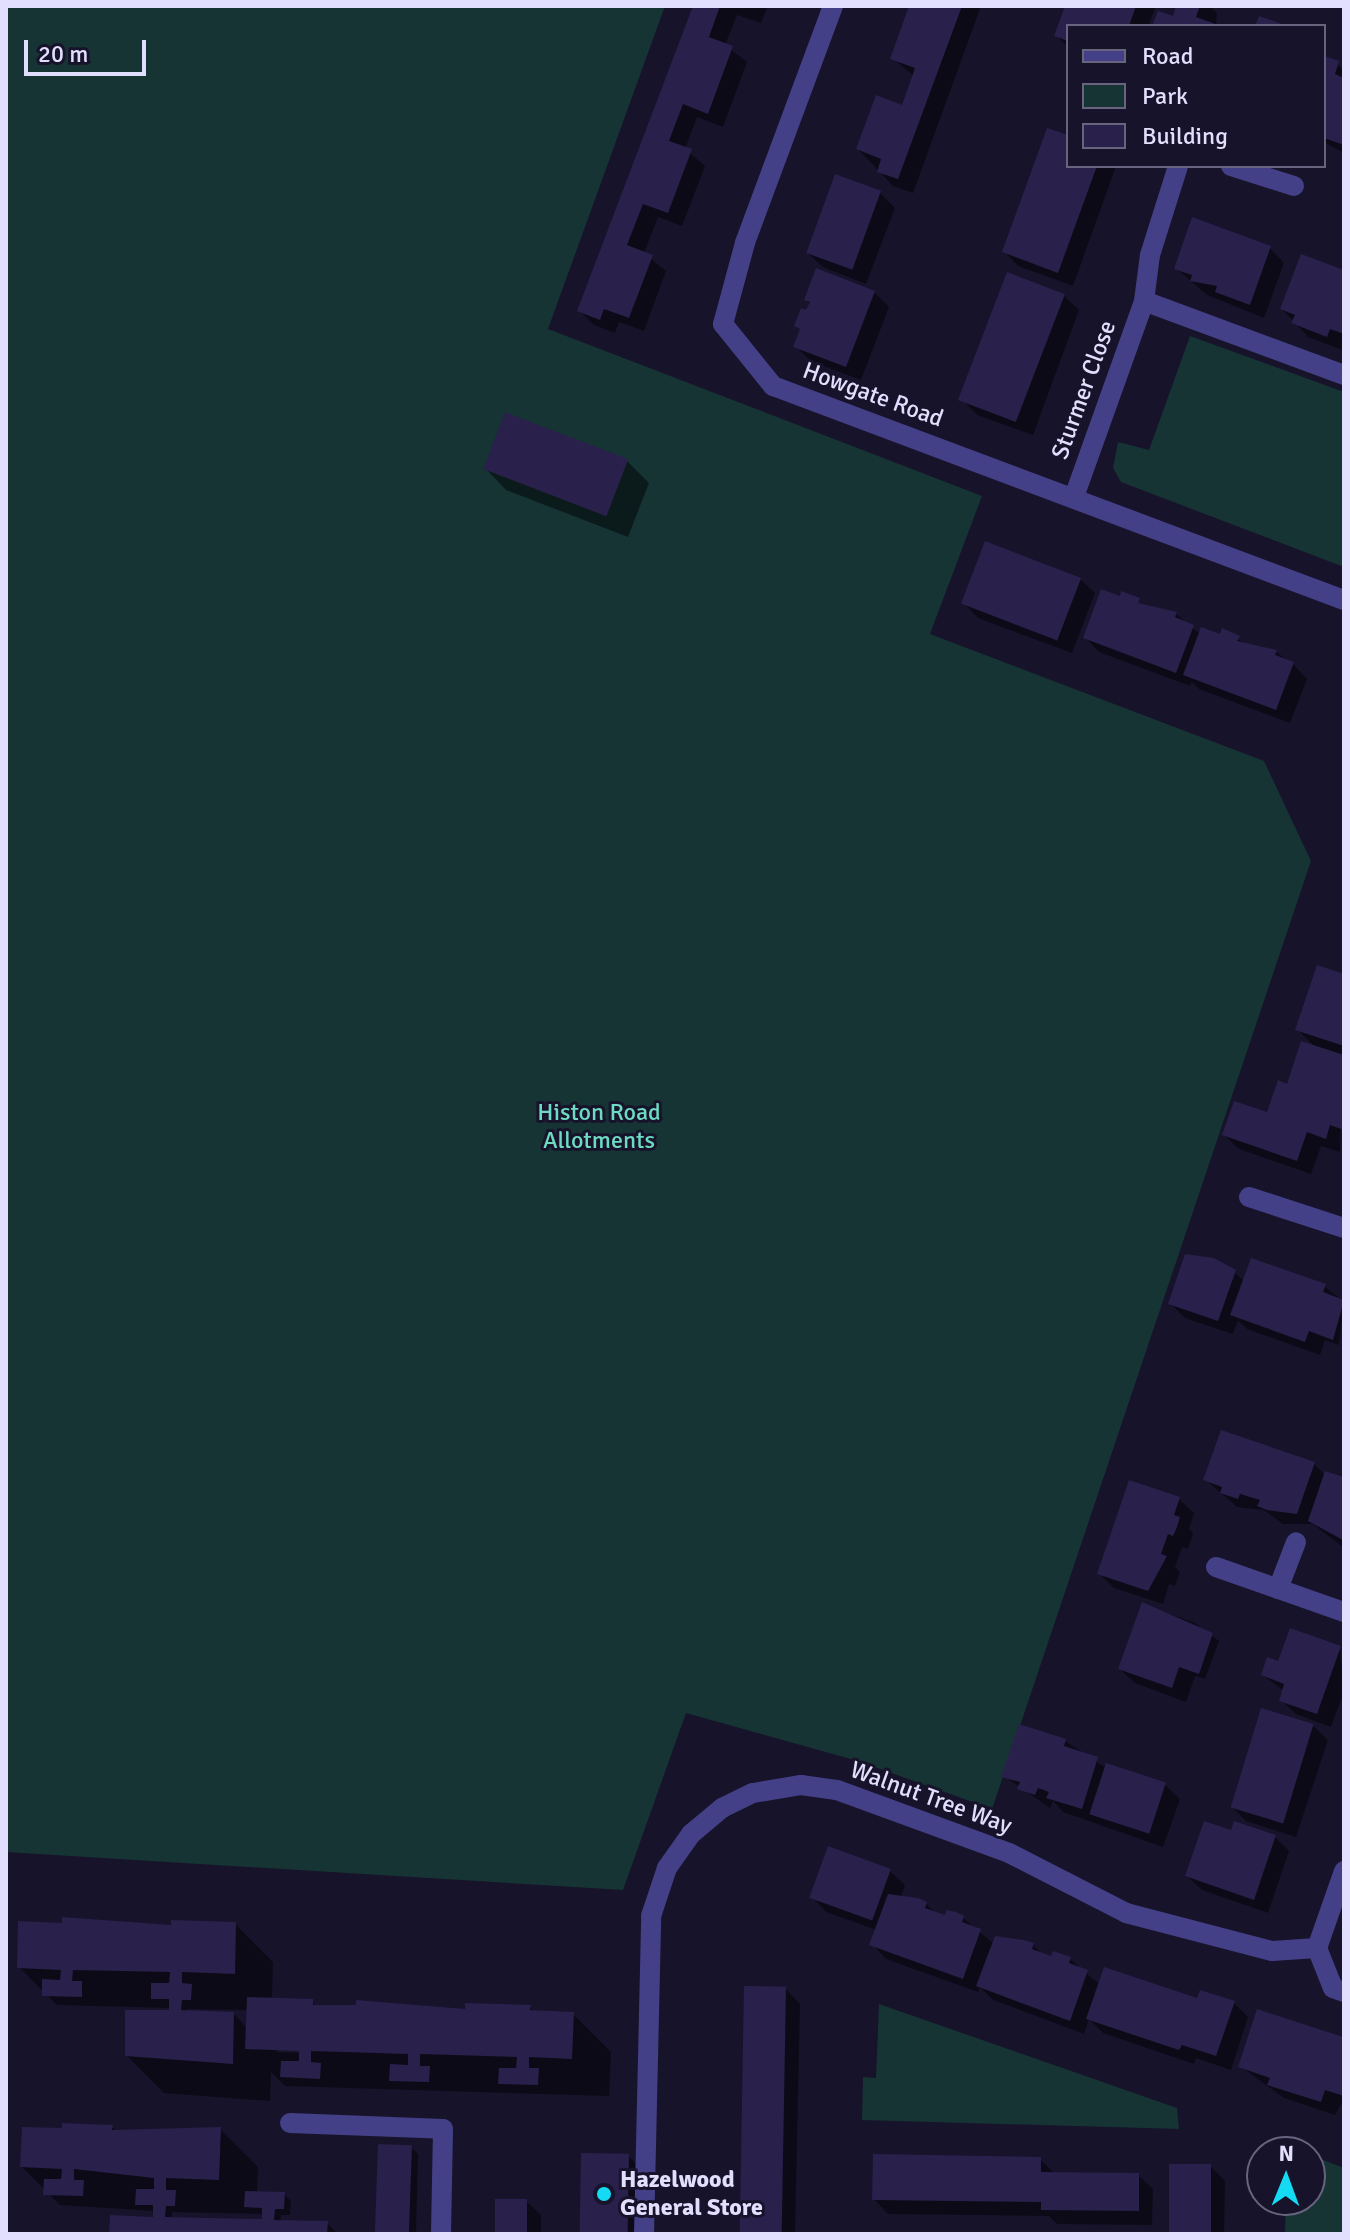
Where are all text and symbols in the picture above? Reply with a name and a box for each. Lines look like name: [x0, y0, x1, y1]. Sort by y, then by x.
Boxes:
scale bar: [28, 24, 150, 74]
legend: [1066, 24, 1326, 168]
text: 20 m: [38, 39, 88, 69]
text: Road: [1142, 41, 1193, 71]
text: Park: [1142, 81, 1188, 111]
text: Building: [1142, 121, 1228, 151]
street label: Sturmer Close: [1046, 317, 1122, 463]
street label: Howgate Road: [799, 356, 947, 434]
park label: Histon Road Allotments: [537, 1099, 661, 1155]
street label: Walnut Tree Way: [846, 1755, 1016, 1841]
north arrow: [1246, 2136, 1326, 2216]
text: N: [1279, 2140, 1294, 2167]
place label: Hazelwood General Store: [620, 2166, 763, 2222]
marker: Hazelwood General Store: [595, 2185, 613, 2203]

